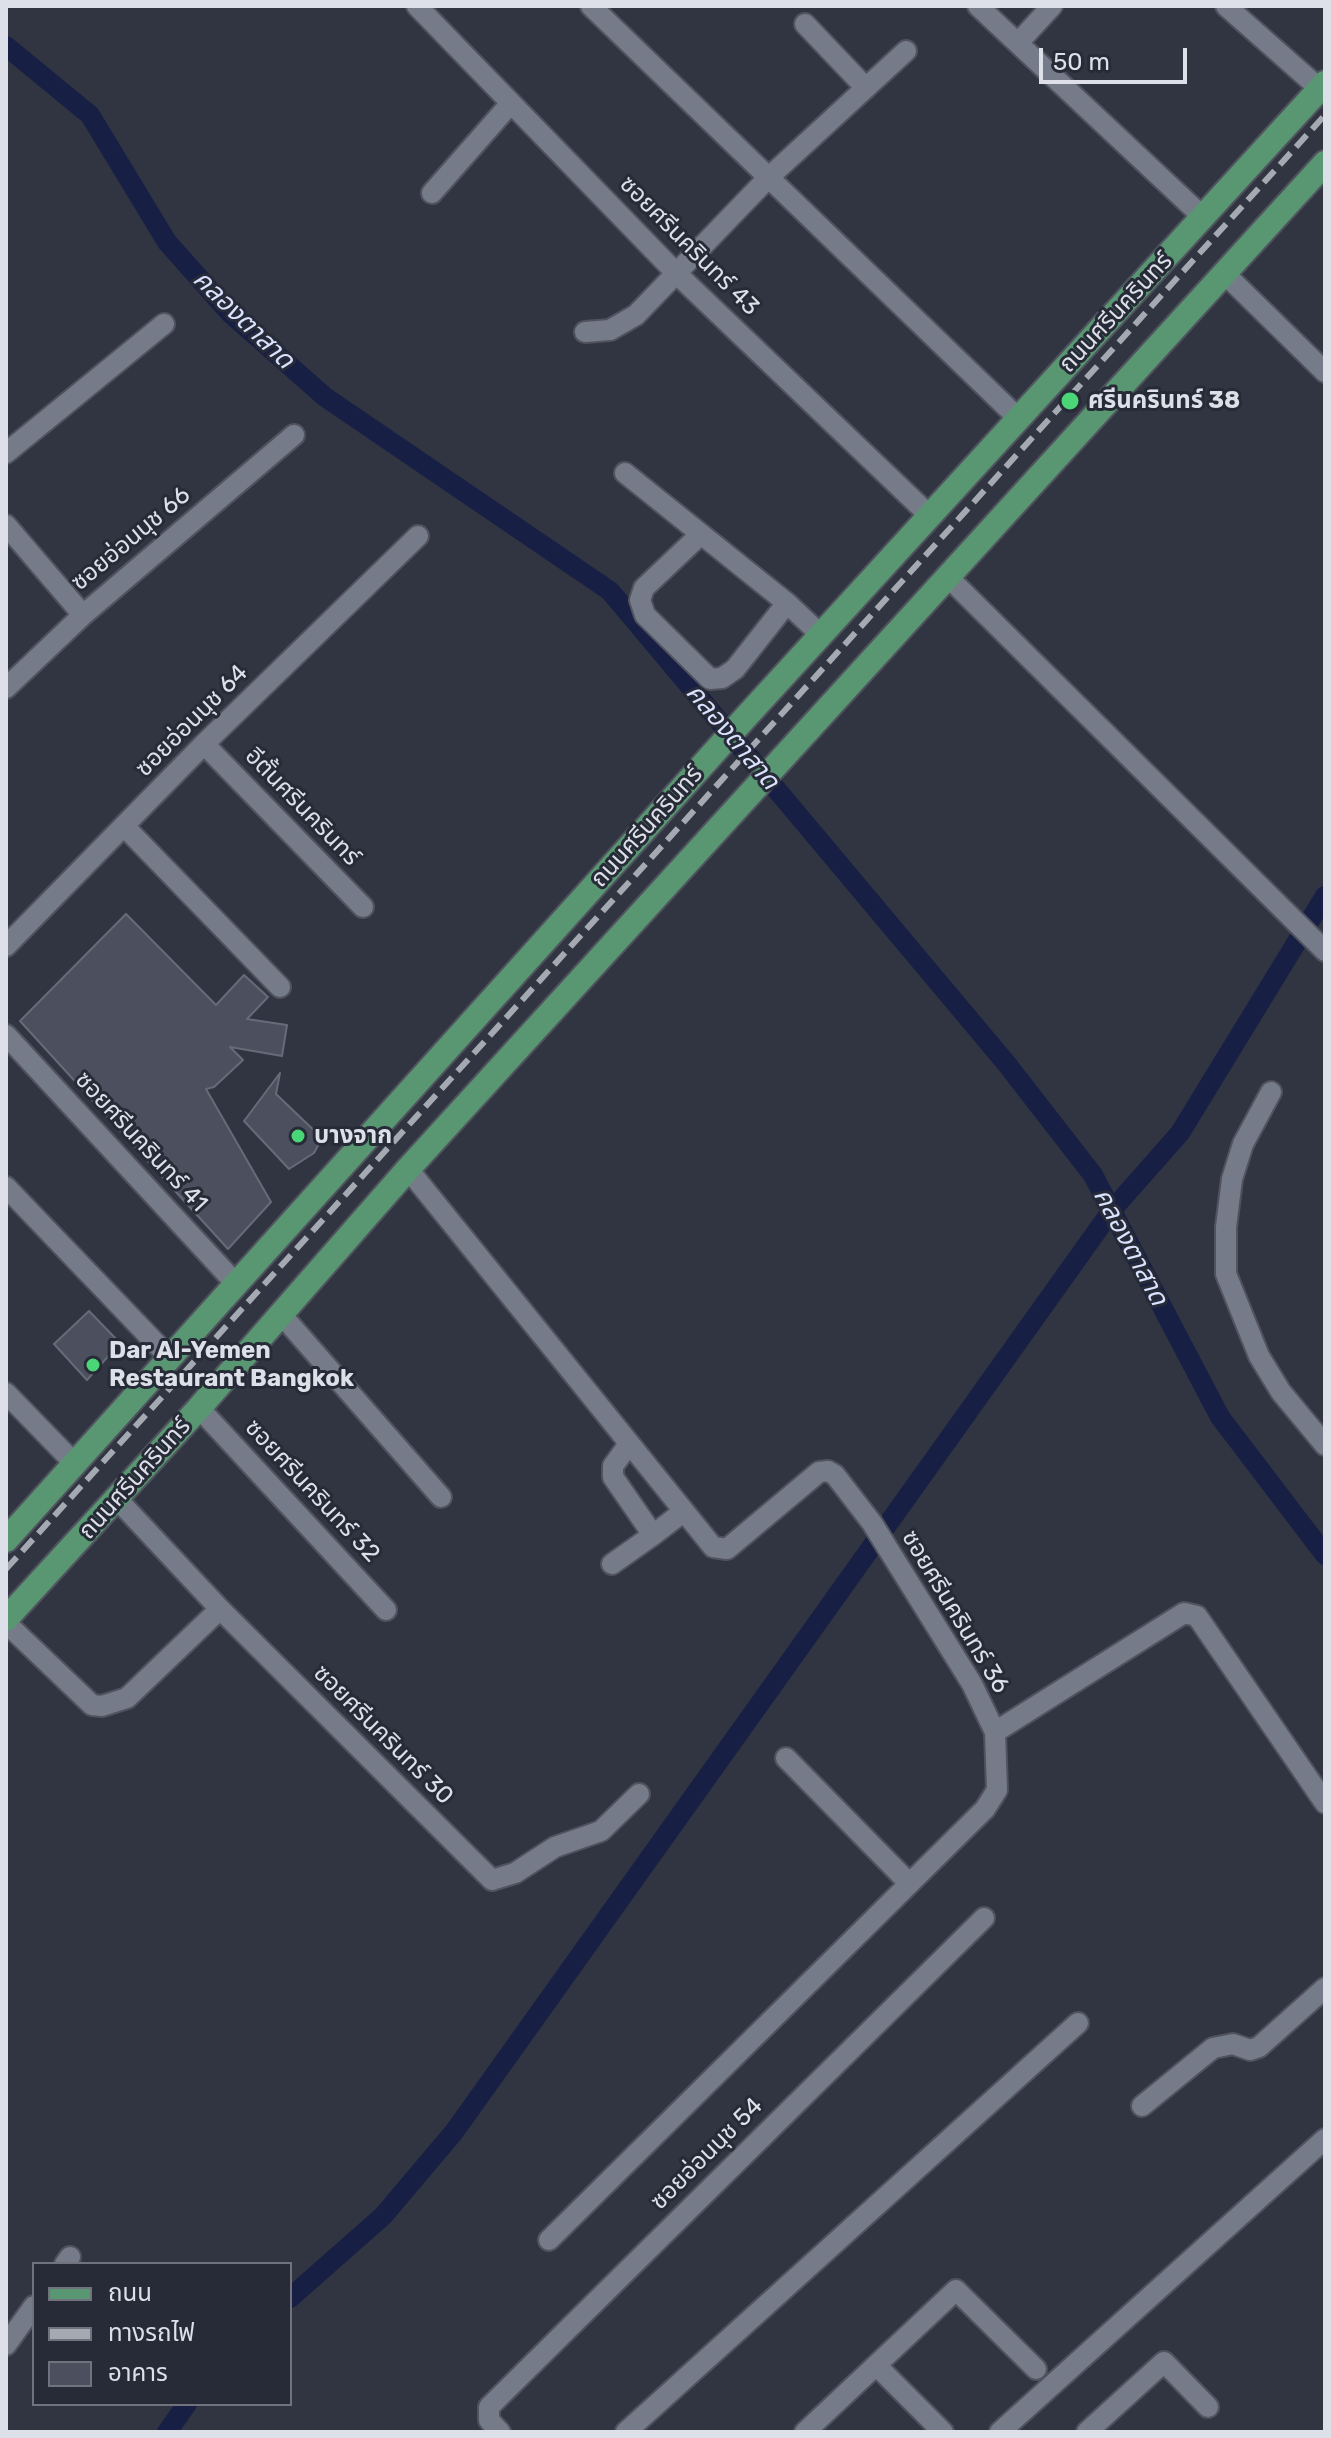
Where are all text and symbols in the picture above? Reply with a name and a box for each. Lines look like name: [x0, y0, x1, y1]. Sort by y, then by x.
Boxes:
scale bar: [1043, 32, 1191, 82]
text: 50 m: [1053, 48, 1110, 76]
street label: ซอยศรีนครินทร์ 43: [613, 170, 765, 322]
street label: ถนนศรีนครินทร์: [1053, 247, 1179, 379]
water label: คลองตาสาด: [186, 264, 300, 376]
place label: ศรีนครินทร์ 38: [1088, 387, 1240, 415]
marker: ศรีนครินทร์ 38: [1059, 390, 1081, 412]
street label: ซอยอ่อนนุช 66: [66, 481, 196, 597]
street label: ซอยอ่อนนุช 64: [130, 659, 254, 783]
water label: คลองตาสาด: [679, 678, 785, 796]
street label: อีตั้นศรีนครินทร์: [239, 742, 365, 872]
street label: ถนนศรีนครินทร์: [585, 761, 709, 893]
street label: ซอยศรีนครินทร์ 41: [69, 1066, 213, 1218]
place label: บางจาก: [314, 1122, 392, 1150]
marker: บางจาก: [289, 1127, 307, 1145]
water label: คลองตาสาด: [1086, 1183, 1174, 1311]
place label: Dar Al-Yemen Restaurant Bangkok: [109, 1337, 354, 1393]
marker: Dar Al-Yemen Restaurant Bangkok: [84, 1356, 102, 1374]
street label: ถนนศรีนครินทร์: [73, 1413, 197, 1545]
street label: ซอยศรีนครินทร์ 32: [238, 1414, 386, 1568]
street label: ซอยศรีนครินทร์ 36: [895, 1525, 1015, 1699]
street label: ซอยศรีนครินทร์ 30: [307, 1659, 459, 1811]
street label: ซอยอ่อนนุช 54: [645, 2092, 769, 2216]
legend: [32, 2262, 292, 2406]
text: ถนน: [108, 2279, 152, 2307]
text: ทางรถไฟ: [108, 2319, 195, 2347]
text: อาคาร: [108, 2359, 168, 2387]

